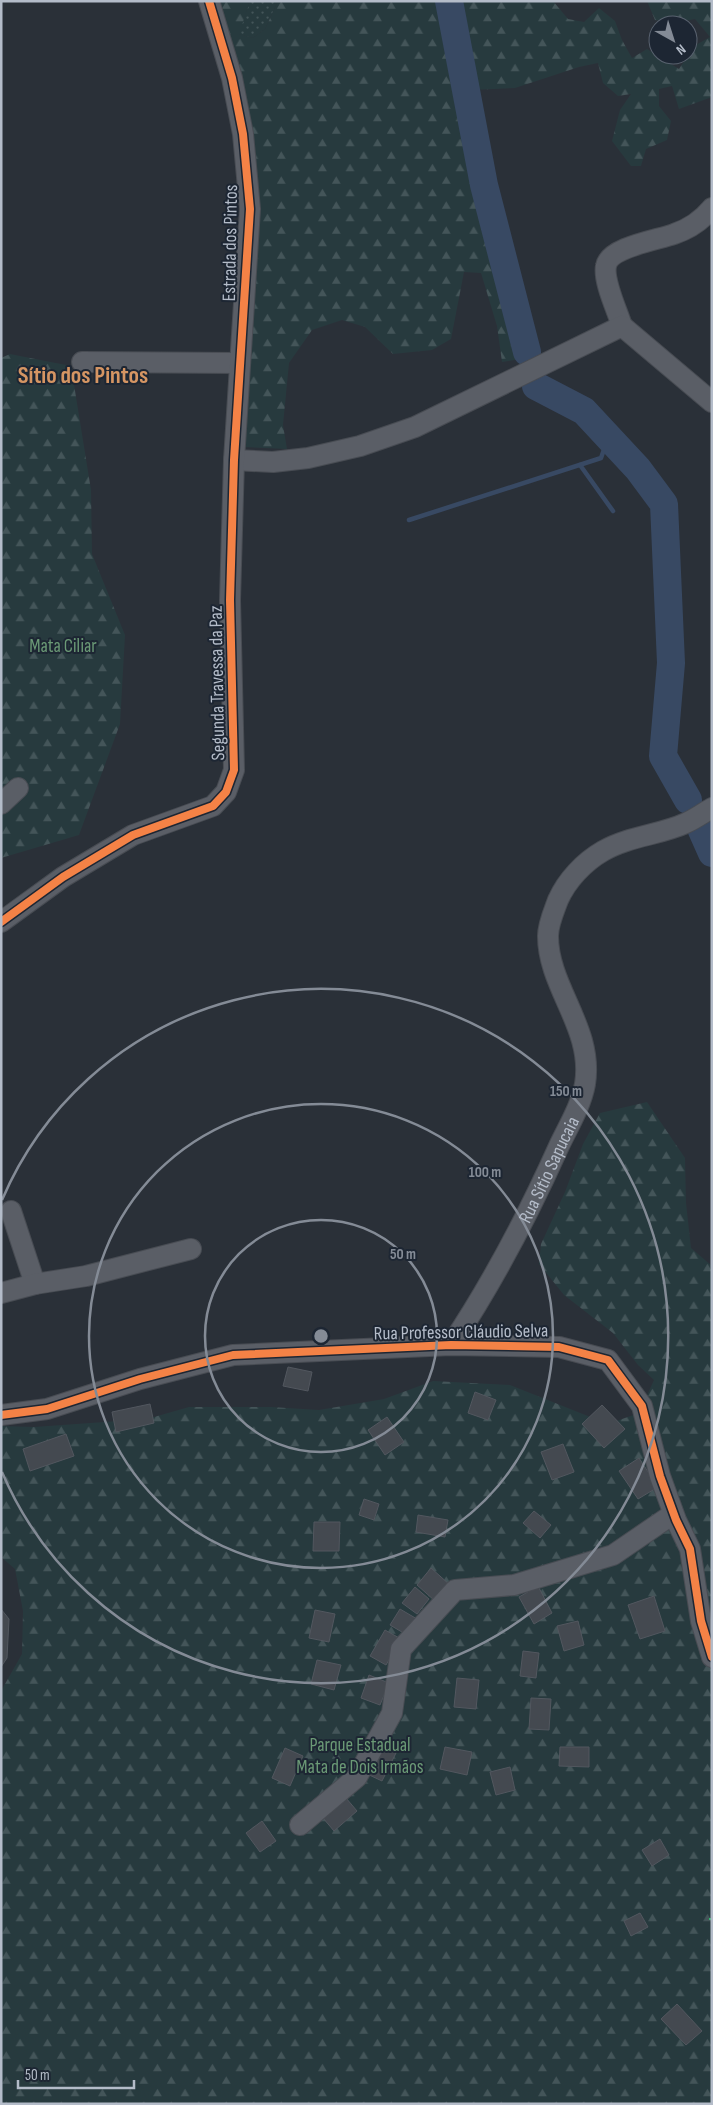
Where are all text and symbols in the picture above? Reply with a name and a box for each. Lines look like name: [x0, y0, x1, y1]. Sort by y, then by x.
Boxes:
north arrow: [648, 15, 698, 65]
text: N: [673, 41, 689, 59]
street label: Estrada dos Pintos: [218, 184, 243, 302]
district label: Sítio dos Pintos: [18, 361, 148, 390]
street label: Segunda Travessa da Paz: [205, 605, 230, 761]
park label: Mata Ciliar: [29, 635, 97, 658]
text: 150 m: [550, 1082, 582, 1101]
street label: Rua Sítio Sapucaia: [514, 1113, 585, 1227]
text: 100 m: [469, 1163, 501, 1182]
text: 50 m: [390, 1245, 416, 1264]
street label: Rua Professor Cláudio Selva: [374, 1319, 549, 1346]
centre of rings: [312, 1327, 330, 1345]
park label: Parque Estadual Mata de Dois Irmãos: [296, 1734, 424, 1779]
scale bar: [18, 2058, 134, 2090]
text: 50 m: [25, 2066, 50, 2085]

